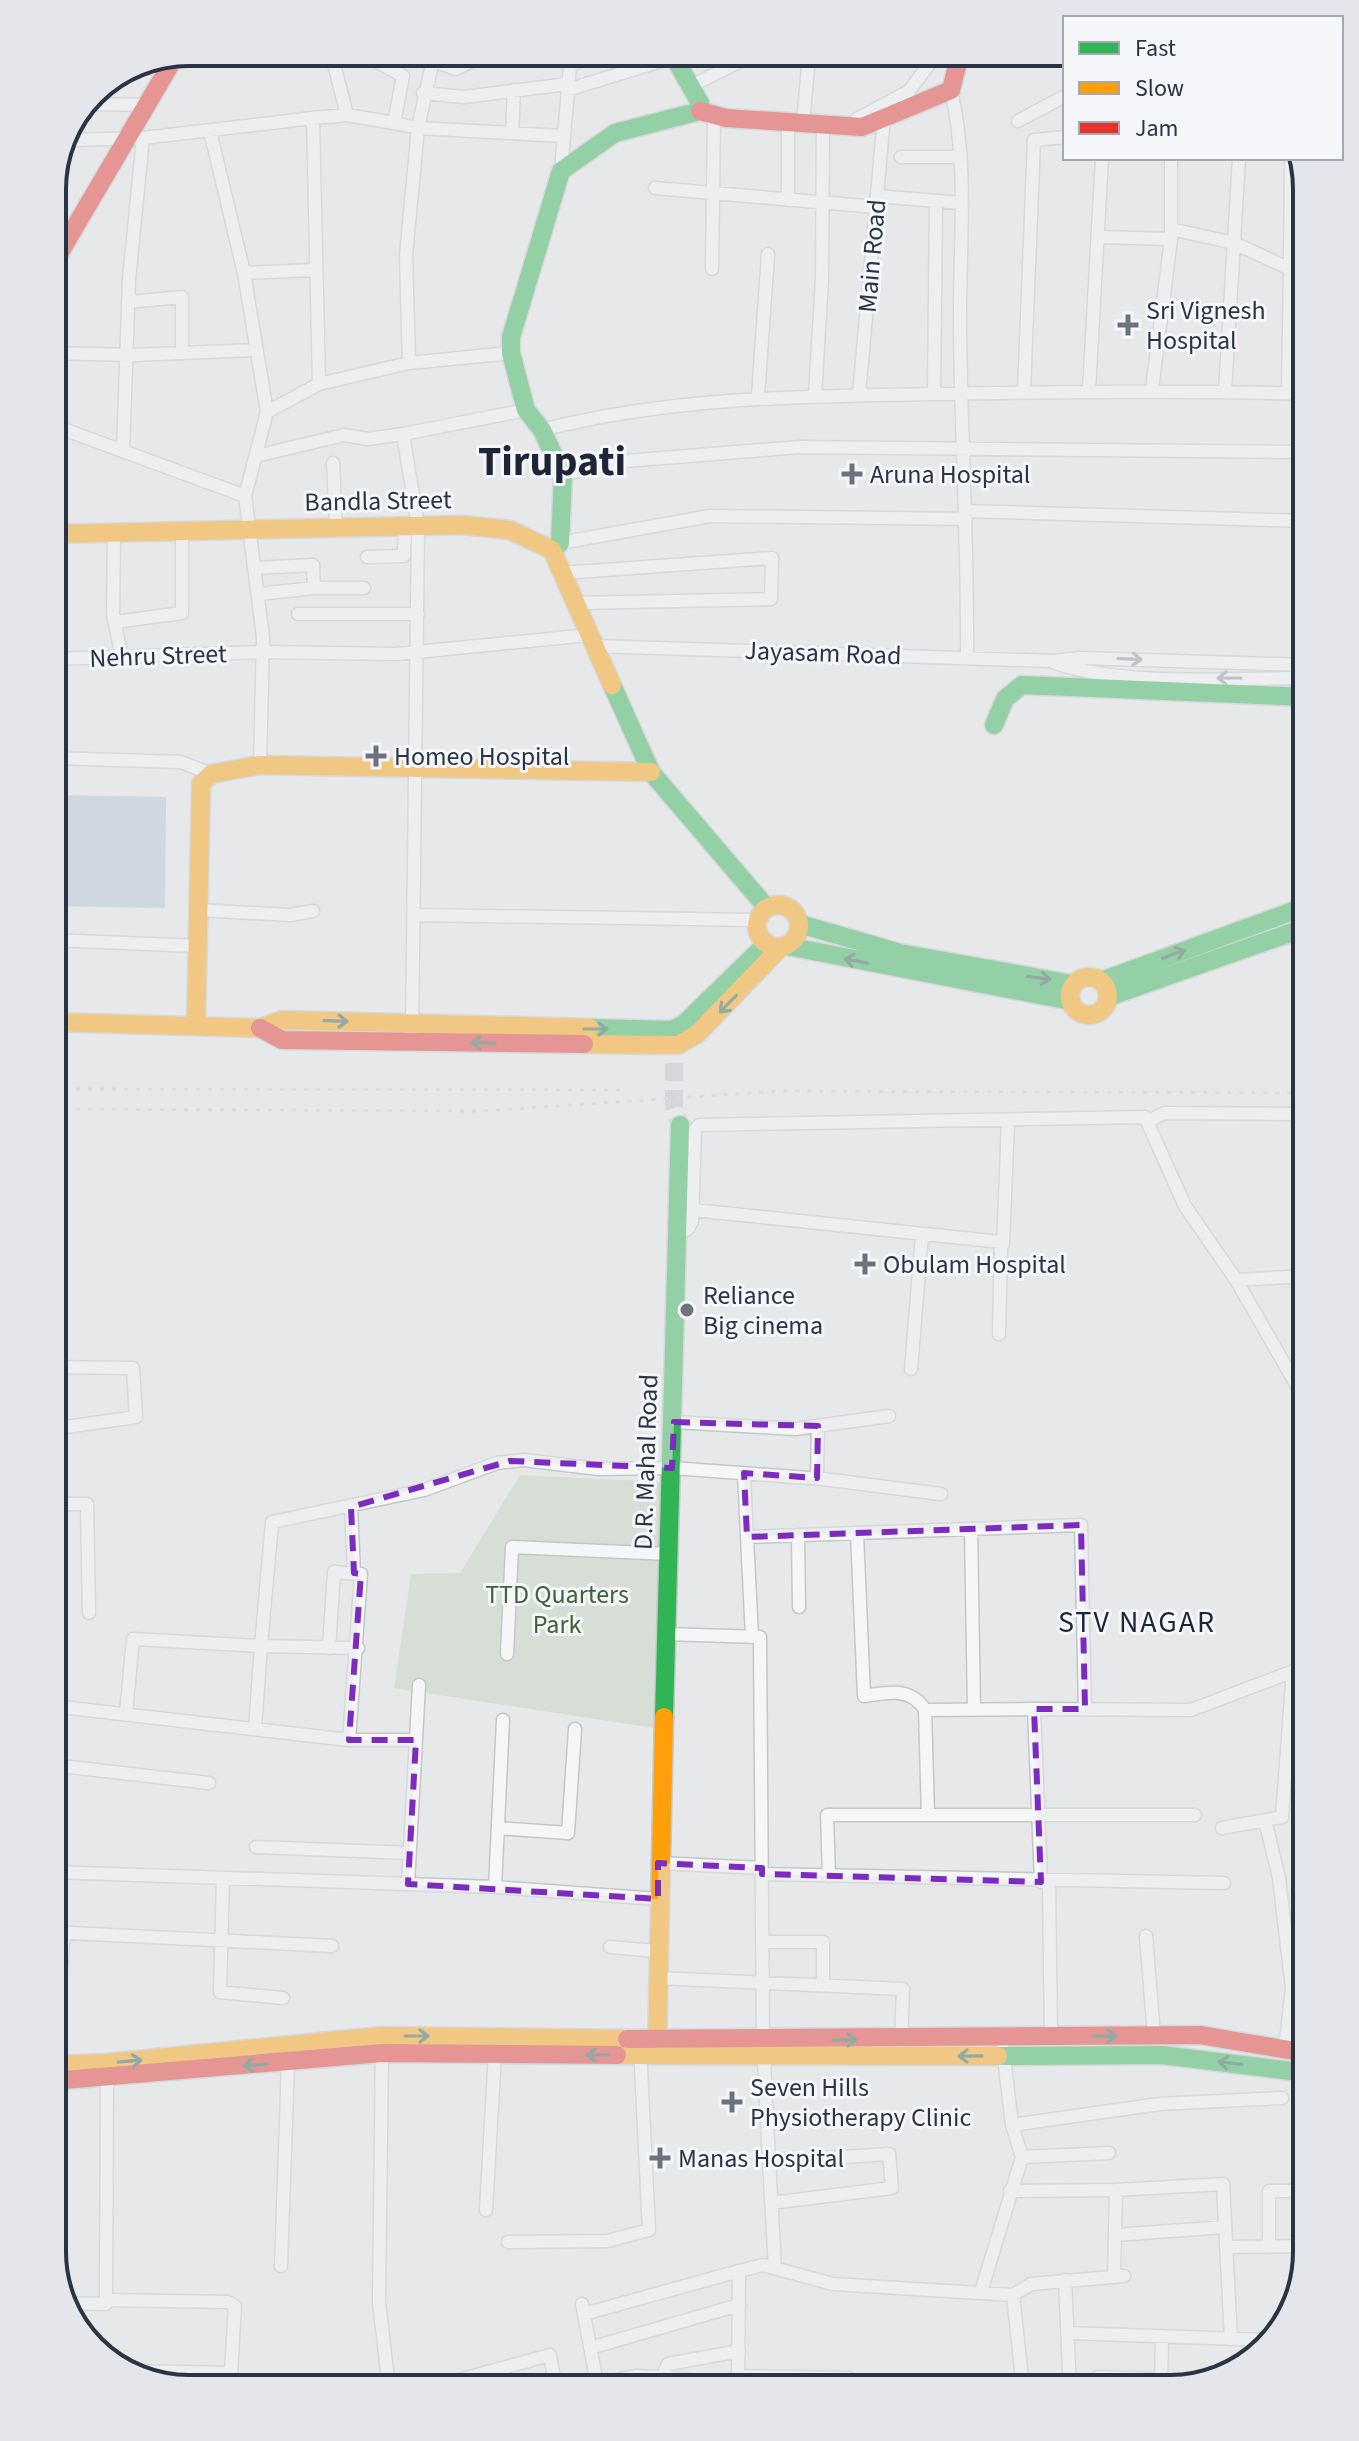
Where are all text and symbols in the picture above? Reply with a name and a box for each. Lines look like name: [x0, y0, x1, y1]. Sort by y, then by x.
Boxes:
legend: [1063, 16, 1343, 160]
text: Fast: [1135, 31, 1176, 66]
text: Slow: [1135, 71, 1184, 106]
text: Jam: [1135, 111, 1179, 146]
street label: Main Road: [849, 198, 895, 314]
place label: Sri Vignesh Hospital: [1146, 292, 1266, 359]
marker: Sri Vignesh Hospital: [1117, 314, 1139, 336]
district label: Tirupati: [478, 432, 626, 492]
place label: Aruna Hospital: [870, 456, 1031, 493]
marker: Aruna Hospital: [841, 463, 863, 485]
street label: Bandla Street: [304, 481, 452, 521]
street label: Jayasam Road: [744, 632, 902, 674]
street label: Nehru Street: [89, 635, 227, 677]
one-way arrow: [1116, 652, 1143, 667]
one-way arrow: [1216, 670, 1243, 686]
place label: Homeo Hospital: [394, 738, 569, 775]
marker: Homeo Hospital: [365, 745, 387, 767]
one-way arrow: [1161, 946, 1186, 960]
one-way arrow: [844, 953, 869, 968]
one-way arrow: [1026, 971, 1051, 986]
one-way arrow: [718, 995, 738, 1014]
one-way arrow: [322, 1014, 349, 1029]
one-way arrow: [582, 1021, 609, 1037]
one-way arrow: [470, 1035, 497, 1051]
place label: Obulam Hospital: [883, 1246, 1066, 1283]
marker: Obulam Hospital: [854, 1253, 876, 1275]
place label: Reliance Big cinema: [703, 1277, 823, 1344]
marker: Reliance Big cinema: [678, 1301, 696, 1319]
street label: D.R. Mahal Road: [624, 1373, 668, 1551]
park label: TTD Quarters Park: [485, 1576, 629, 1643]
district label: STV NAGAR: [1058, 1601, 1216, 1644]
one-way arrow: [403, 2028, 430, 2044]
one-way arrow: [1091, 2028, 1118, 2044]
one-way arrow: [831, 2032, 858, 2048]
one-way arrow: [585, 2047, 612, 2063]
one-way arrow: [957, 2048, 984, 2064]
one-way arrow: [116, 2053, 143, 2068]
one-way arrow: [1218, 2055, 1243, 2070]
one-way arrow: [242, 2058, 269, 2073]
place label: Seven Hills Physiotherapy Clinic: [750, 2069, 971, 2136]
marker: Seven Hills Physiotherapy Clinic: [721, 2091, 743, 2113]
place label: Manas Hospital: [678, 2140, 844, 2177]
marker: Manas Hospital: [649, 2147, 671, 2169]

